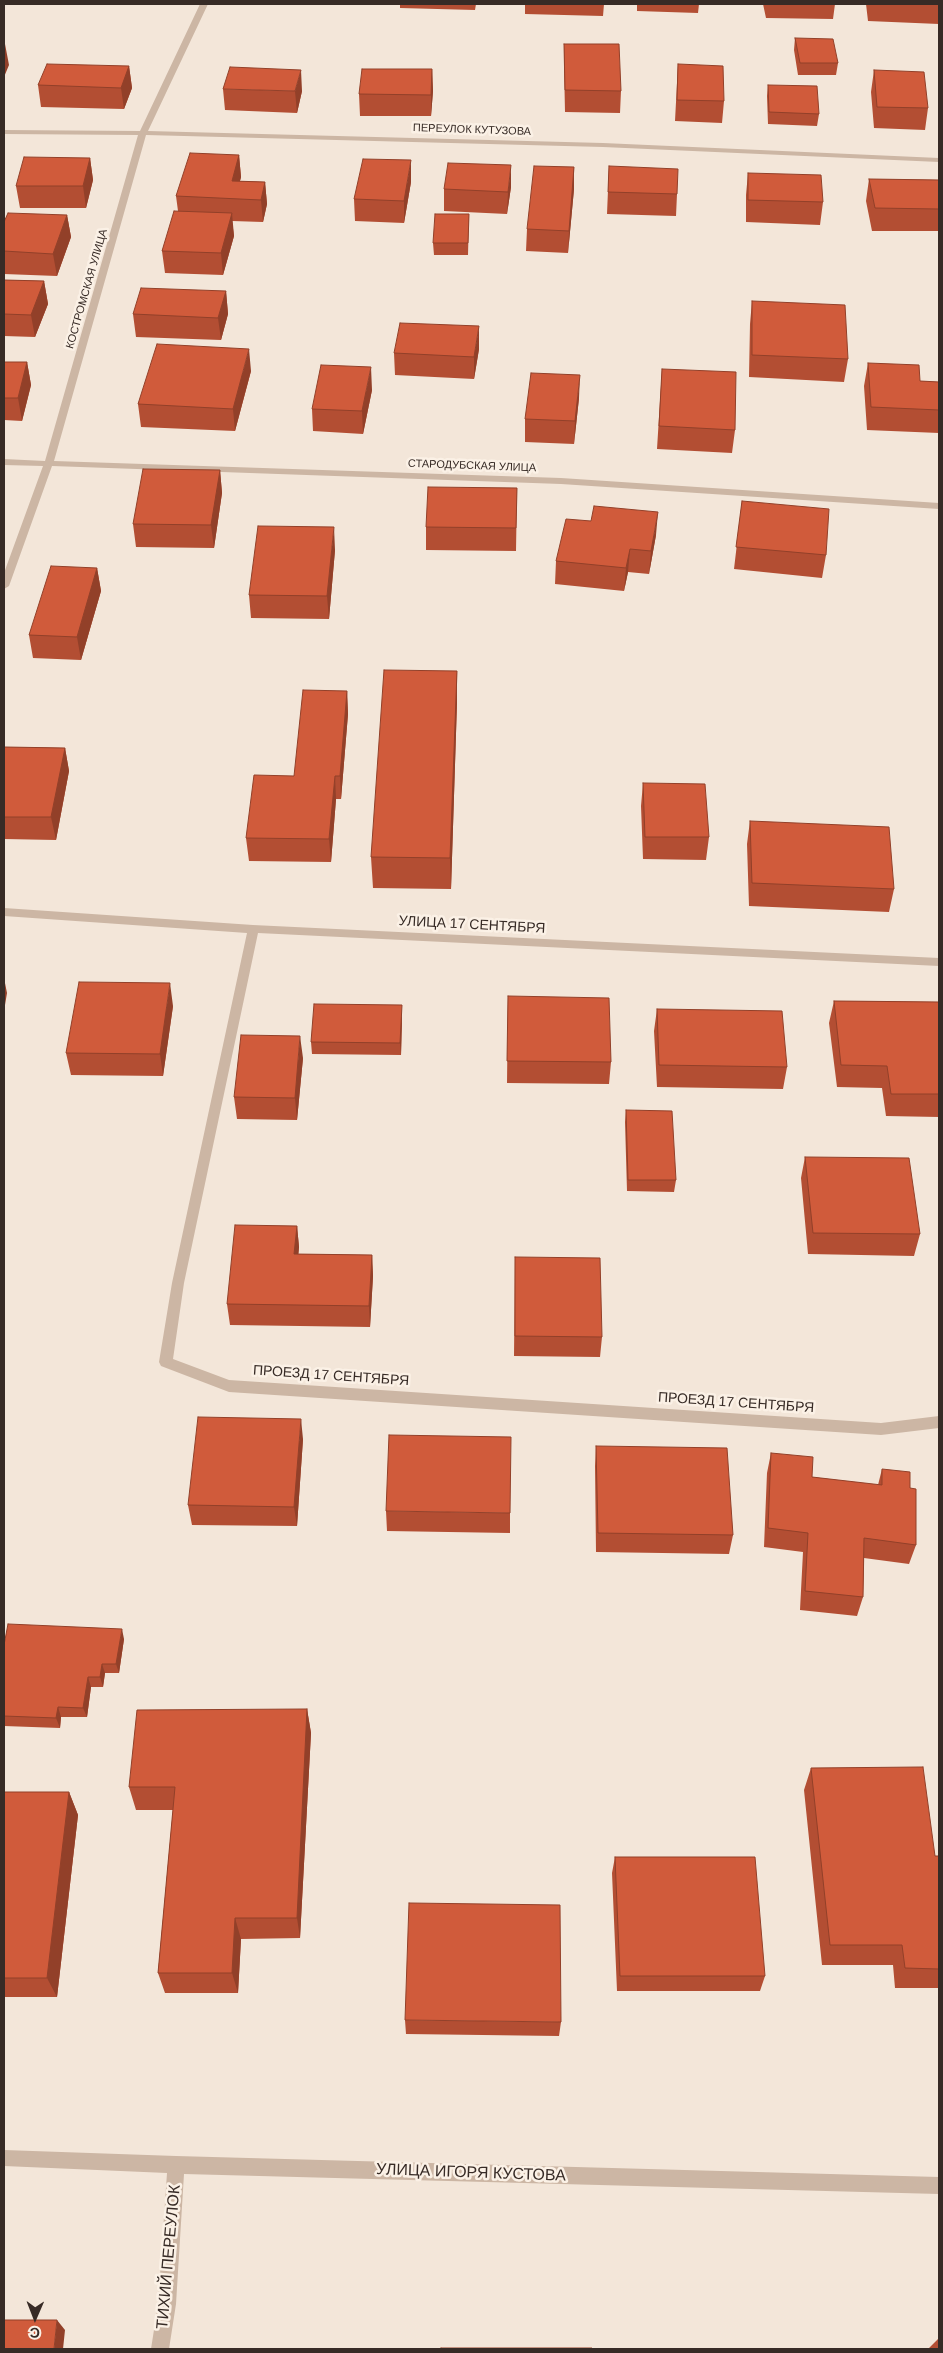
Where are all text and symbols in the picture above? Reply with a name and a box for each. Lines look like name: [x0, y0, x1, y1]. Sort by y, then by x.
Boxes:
street label: ПЕРЕУЛОК КУТУЗОВА: [413, 121, 531, 139]
street label: КОСТРОМСКАЯ УЛИЦА: [64, 228, 110, 350]
street label: СТАРОДУБСКАЯ УЛИЦА: [408, 457, 536, 475]
street label: УЛИЦА 17 СЕНТЯБРЯ: [398, 913, 546, 937]
street label: ПРОЕЗД 17 СЕНТЯБРЯ: [252, 1362, 410, 1390]
street label: ПРОЕЗД 17 СЕНТЯБРЯ: [657, 1389, 815, 1417]
street label: УЛИЦА ИГОРЯ КУСТОВА: [376, 2160, 566, 2186]
street label: ТИХИЙ ПЕРЕУЛОК: [153, 2184, 185, 2330]
north arrow: [10, 2293, 60, 2343]
text: С: [30, 2325, 40, 2341]

